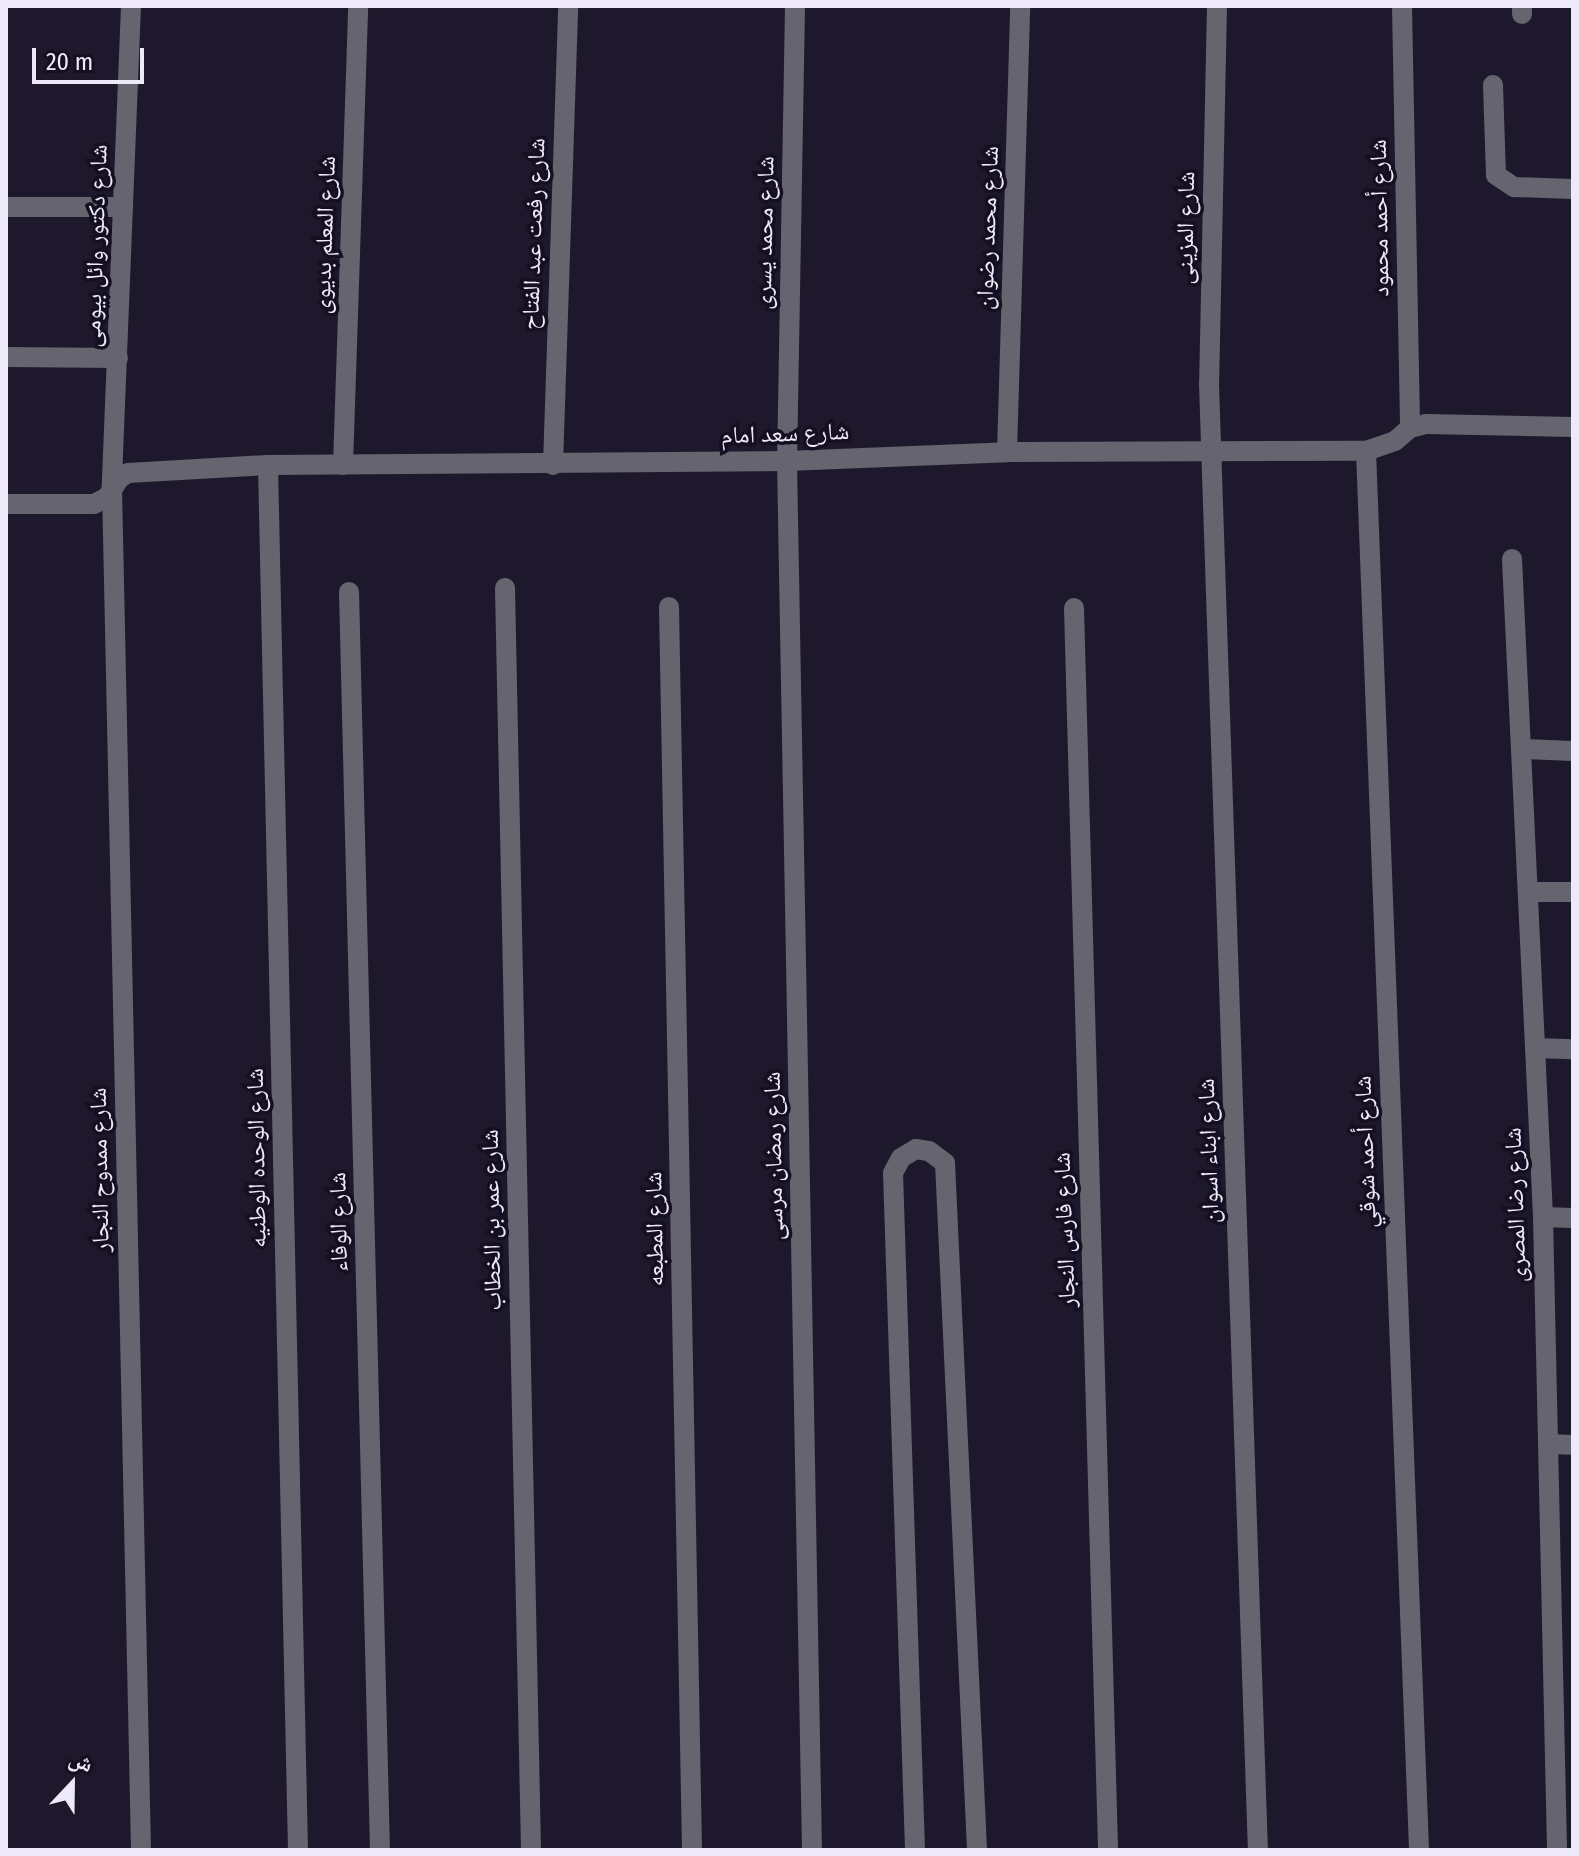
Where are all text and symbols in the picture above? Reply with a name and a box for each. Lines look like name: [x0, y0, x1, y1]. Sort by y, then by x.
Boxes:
scale bar: [36, 32, 148, 82]
text: 20 m: [46, 48, 93, 76]
street label: شارع رفعت عبد الفتاح: [516, 138, 552, 330]
street label: شارع أحمد محمود: [1364, 139, 1396, 297]
street label: شارع دكتور وائل بيومى: [78, 144, 114, 348]
street label: شارع محمد رضوان: [971, 145, 1005, 311]
street label: شارع المعلم بديوى: [308, 155, 342, 315]
street label: شارع محمد يسرى: [749, 156, 781, 310]
street label: شارع المزينى: [1171, 171, 1201, 285]
street label: شارع سعد امام: [720, 417, 850, 451]
street label: شارع الوحده الوطنيه: [241, 1068, 273, 1248]
street label: شارع رمضان مرسى: [758, 1071, 790, 1241]
street label: شارع أحمد شوقي: [1349, 1075, 1383, 1229]
street label: شارع ابناء اسوان: [1192, 1078, 1226, 1224]
street label: شارع ممدوح النجار: [84, 1087, 116, 1253]
street label: شارع رضا المصرى: [1499, 1127, 1533, 1283]
street label: شارع عمر بن الخطاب: [476, 1129, 508, 1311]
street label: شارع فارس النجار: [1048, 1152, 1082, 1308]
street label: شارع المطبعه: [640, 1171, 670, 1287]
street label: شارع الوفاء: [324, 1172, 354, 1272]
north arrow: [32, 1744, 112, 1824]
text: ش: [65, 1744, 97, 1778]

